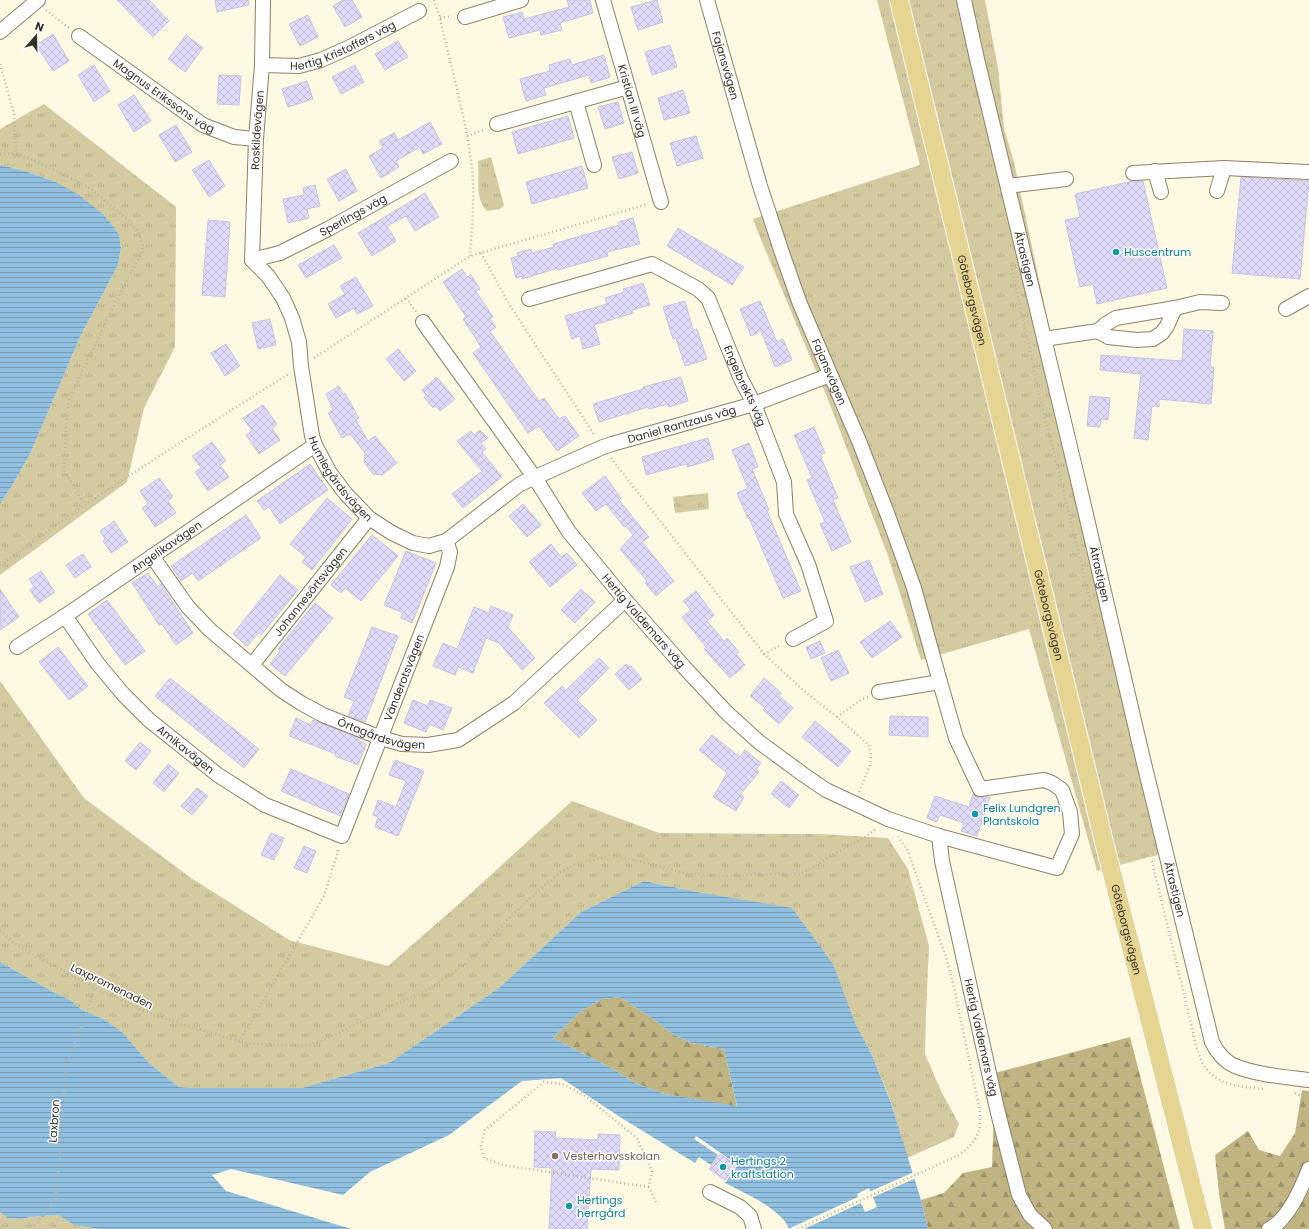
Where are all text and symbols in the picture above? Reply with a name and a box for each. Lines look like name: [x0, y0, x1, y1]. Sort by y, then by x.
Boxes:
north arrow: [16, 16, 56, 56]
street label: Hertig Kristoffers väg: [290, 17, 398, 74]
text: N: [33, 18, 46, 36]
street label: Fajansvägen: [708, 29, 743, 102]
street label: Magnus Erikssons väg: [110, 55, 217, 137]
street label: Kristian III väg: [614, 62, 650, 139]
street label: Roskildevägen: [247, 90, 268, 170]
street label: Sperlings väg: [317, 190, 389, 240]
street label: Ätrastigen: [1011, 229, 1039, 288]
place label: Huscentrum: [1124, 244, 1191, 260]
marker: Huscentrum: [1111, 247, 1121, 257]
street label: Göteborgsvägen: [953, 253, 991, 347]
street label: Fajansvägen: [808, 336, 851, 408]
street label: Engelbrekts väg: [720, 343, 770, 429]
street label: Daniel Rantzaus väg: [626, 401, 738, 447]
street label: Humlegårdsvägen: [305, 434, 376, 525]
street label: Angelikavägen: [128, 517, 205, 576]
street label: Johannesörtsvägen: [270, 543, 351, 639]
street label: Ätrastigen: [1086, 545, 1114, 604]
street label: Göteborgsvägen: [1030, 568, 1068, 662]
street label: Hertig Valdemars väg: [598, 570, 689, 671]
street label: Vänderotsvägen: [380, 632, 428, 723]
street label: Örtagårdsvägen: [335, 714, 426, 753]
street label: Amikavägen: [154, 721, 218, 777]
place label: Felix Lundgren Plantskola: [983, 800, 1061, 829]
marker: Felix Lundgren Plantskola: [970, 809, 980, 819]
street label: Ätrastigen: [1160, 860, 1189, 919]
street label: Göteborgsvägen: [1107, 882, 1146, 977]
street label: Laxpromenaden: [68, 959, 156, 1013]
street label: Hertig Valdemars väg: [960, 977, 1002, 1098]
street label: Laxbron: [45, 1099, 63, 1143]
place label: Vesterhavsskolan: [563, 1148, 660, 1164]
marker: Vesterhavsskolan: [550, 1151, 560, 1161]
place label: Hertings 2 kraftstation: [731, 1153, 794, 1182]
marker: Hertings 2 kraftstation: [718, 1162, 728, 1172]
place label: Hertings herrgård: [577, 1192, 625, 1221]
marker: Hertings herrgård: [564, 1201, 574, 1211]

